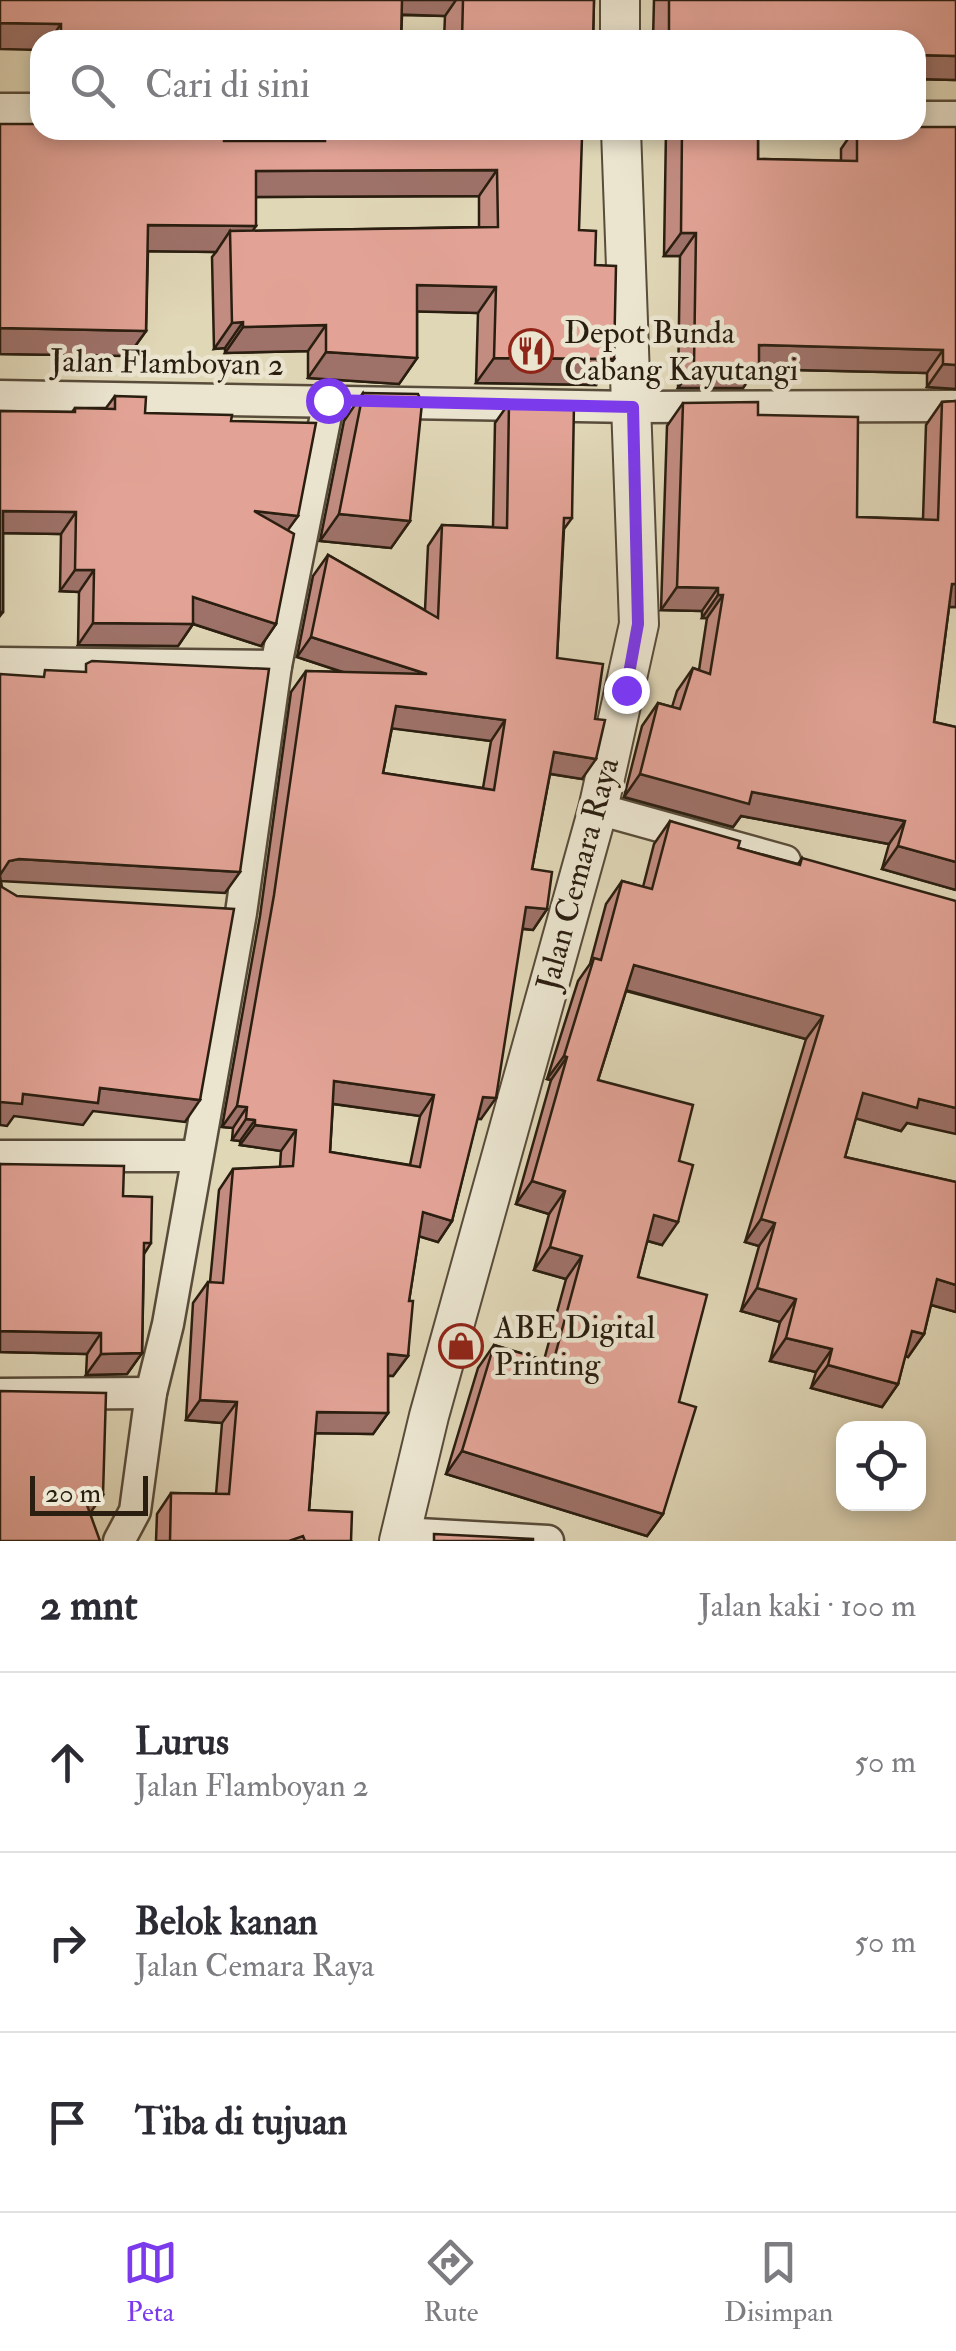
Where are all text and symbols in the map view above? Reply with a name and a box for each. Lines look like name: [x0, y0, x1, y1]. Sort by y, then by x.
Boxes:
search box: [30, 30, 926, 140]
icon: search: [65, 58, 120, 113]
text: Cari di sini: [145, 61, 310, 109]
place label: Depot Bunda Cabang Kayutangi: [564, 313, 798, 390]
restaurant icon: Depot Bunda Cabang Kayutangi: [508, 328, 554, 374]
street label: Jalan Flamboyan 2: [49, 341, 284, 385]
route start: [306, 378, 352, 424]
route end: [604, 668, 650, 714]
street label: Jalan Cemara Raya: [527, 752, 629, 996]
place label: ABE Digital Printing: [493, 1308, 655, 1385]
shop icon: ABE Digital Printing: [438, 1323, 484, 1369]
map controls: [836, 1421, 926, 1511]
button: locate: [836, 1421, 926, 1511]
scale bar: [30, 1471, 148, 1516]
text: 20 m: [45, 1476, 101, 1511]
text: 2 mnt: [40, 1580, 138, 1632]
text: Jalan kaki · 100 m: [699, 1586, 916, 1626]
text: Lurus: [135, 1718, 229, 1766]
icon: ahead: [40, 1735, 95, 1790]
text: 50 m: [854, 1742, 916, 1782]
text: Jalan Flamboyan 2: [135, 1766, 369, 1806]
text: Belok kanan: [135, 1898, 318, 1946]
icon: right: [40, 1915, 95, 1970]
text: 50 m: [854, 1922, 916, 1962]
text: Jalan Cemara Raya: [135, 1946, 375, 1986]
icon: arrive: [40, 2095, 95, 2150]
text: Tiba di tujuan: [135, 2098, 347, 2146]
tab: Peta: [123, 2235, 178, 2330]
tab: Rute: [423, 2235, 478, 2330]
tab: Disimpan: [724, 2235, 833, 2330]

